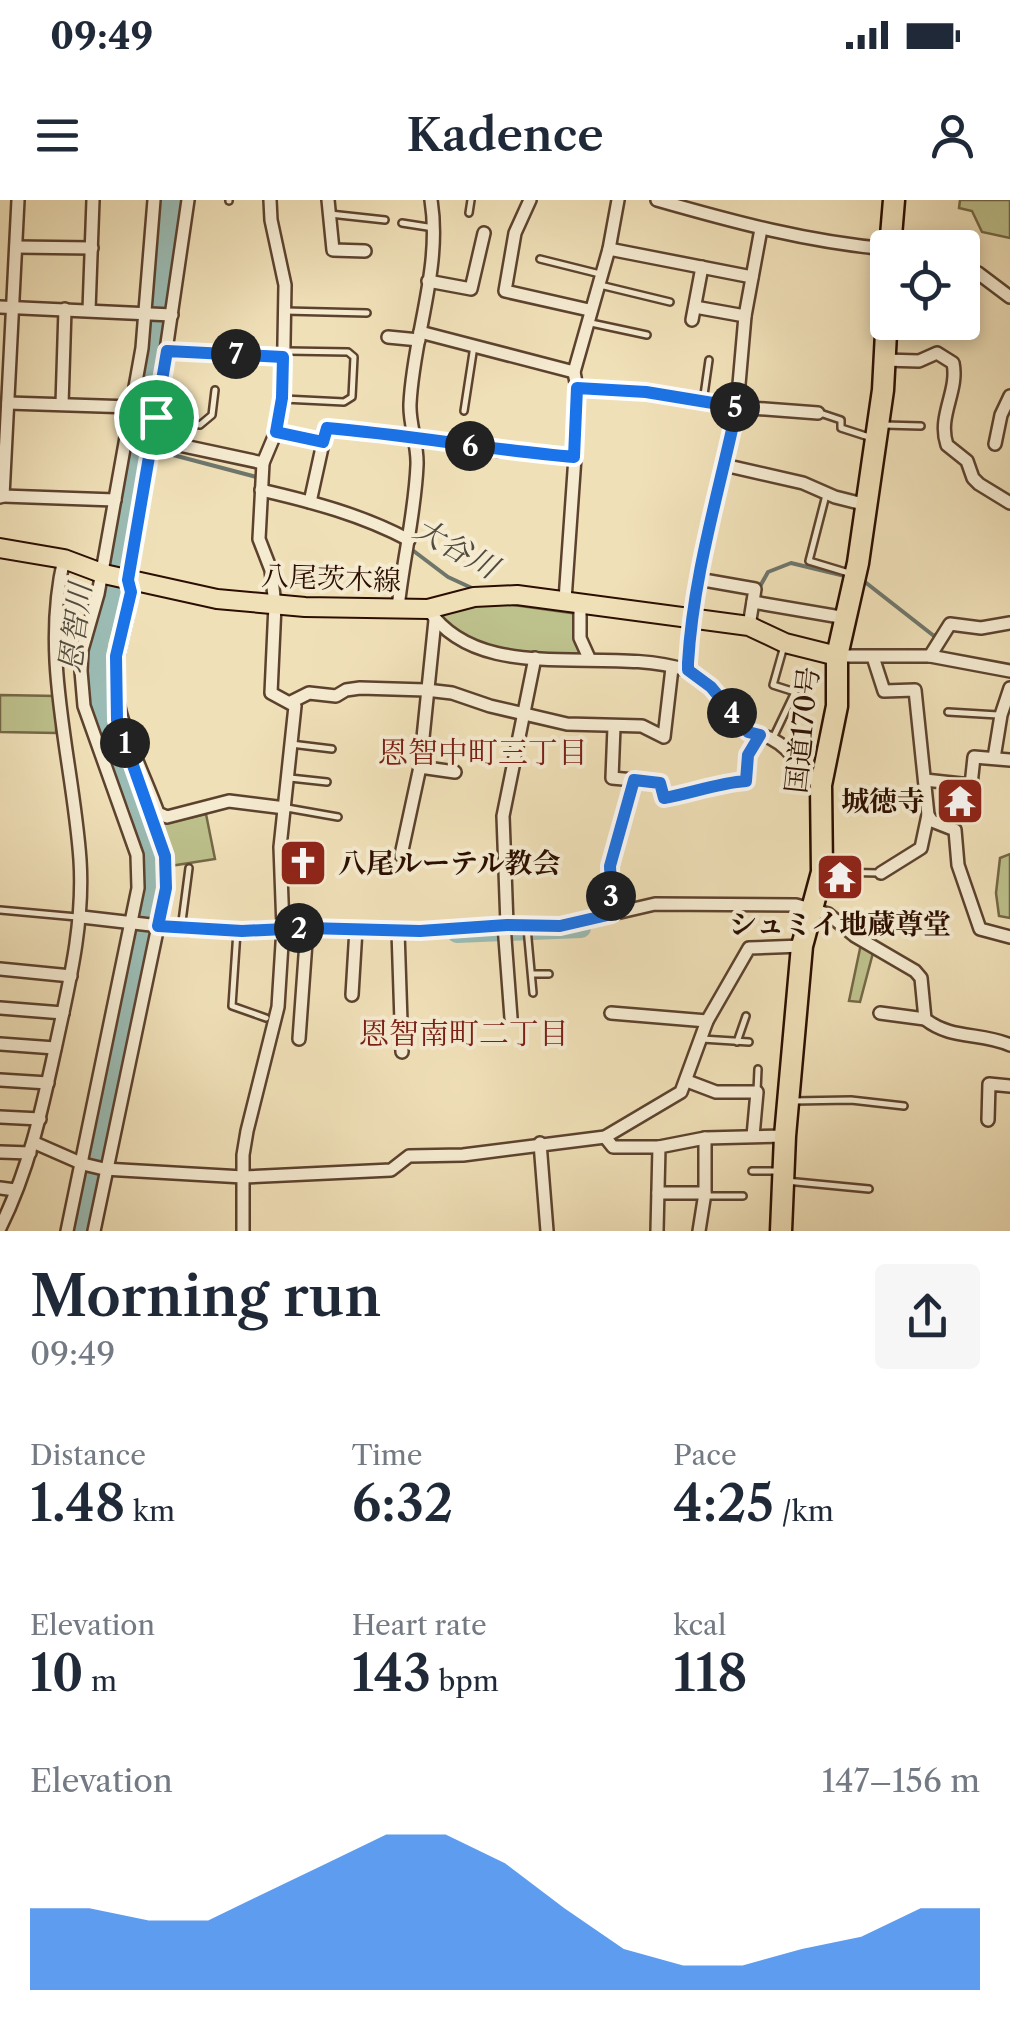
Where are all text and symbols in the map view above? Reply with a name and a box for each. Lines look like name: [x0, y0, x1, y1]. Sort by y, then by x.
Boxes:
text: 09:49: [50, 12, 153, 59]
text: Kadence: [406, 107, 604, 163]
icon: menu: [30, 108, 85, 163]
icon: person: [925, 108, 980, 163]
map controls: [870, 230, 980, 340]
button: locate: [870, 230, 980, 340]
pin: 7: [211, 329, 261, 379]
text: 7: [229, 337, 243, 371]
pin: [114, 375, 199, 460]
pin: 5: [710, 382, 760, 432]
icon: arrive: [129, 390, 184, 445]
text: 5: [727, 390, 743, 424]
pin: 6: [445, 421, 495, 471]
text: 6: [462, 429, 478, 463]
water label: 大谷川: [408, 510, 507, 587]
street label: 八尾茨木線: [260, 559, 402, 597]
water label: 恩智川: [51, 578, 99, 675]
street label: 国道170号: [778, 665, 826, 795]
pin: 4: [707, 688, 757, 738]
text: 4: [724, 696, 740, 730]
pin: 1: [100, 718, 150, 768]
text: 1: [119, 726, 131, 760]
district label: 恩智中町三丁目: [378, 734, 588, 771]
temple icon: 城徳寺: [934, 775, 986, 827]
place label: 城徳寺: [841, 784, 925, 818]
church icon: 八尾ルーテル教会: [277, 837, 329, 889]
place label: 八尾ルーテル教会: [338, 846, 561, 880]
temple icon: シュミイ地蔵尊堂: [814, 851, 866, 903]
pin: 3: [586, 871, 636, 921]
text: 3: [603, 879, 619, 913]
pin: 2: [274, 903, 324, 953]
place label: シュミイ地蔵尊堂: [729, 907, 951, 941]
text: 2: [291, 911, 307, 945]
district label: 恩智南町二丁目: [359, 1015, 569, 1052]
text: Morning run: [30, 1263, 381, 1330]
button: share: [875, 1264, 980, 1369]
text: 09:49: [30, 1334, 115, 1373]
text: Distance: [30, 1438, 146, 1472]
text: Time: [352, 1438, 422, 1472]
text: Pace: [673, 1438, 737, 1472]
text: 1.48: [30, 1472, 125, 1534]
text: 6:32: [352, 1472, 453, 1534]
text: 4:25: [673, 1472, 774, 1534]
text: km: [125, 1494, 175, 1528]
text: /km: [774, 1494, 834, 1528]
text: Elevation: [30, 1608, 155, 1642]
text: Heart rate: [352, 1608, 487, 1642]
text: kcal: [673, 1608, 726, 1642]
text: 10: [30, 1642, 84, 1704]
text: 143: [352, 1642, 431, 1704]
text: 118: [673, 1642, 748, 1704]
text: m: [84, 1664, 117, 1698]
text: bpm: [431, 1664, 499, 1698]
text: Elevation: [30, 1761, 173, 1800]
text: 147–156 m: [822, 1761, 980, 1800]

